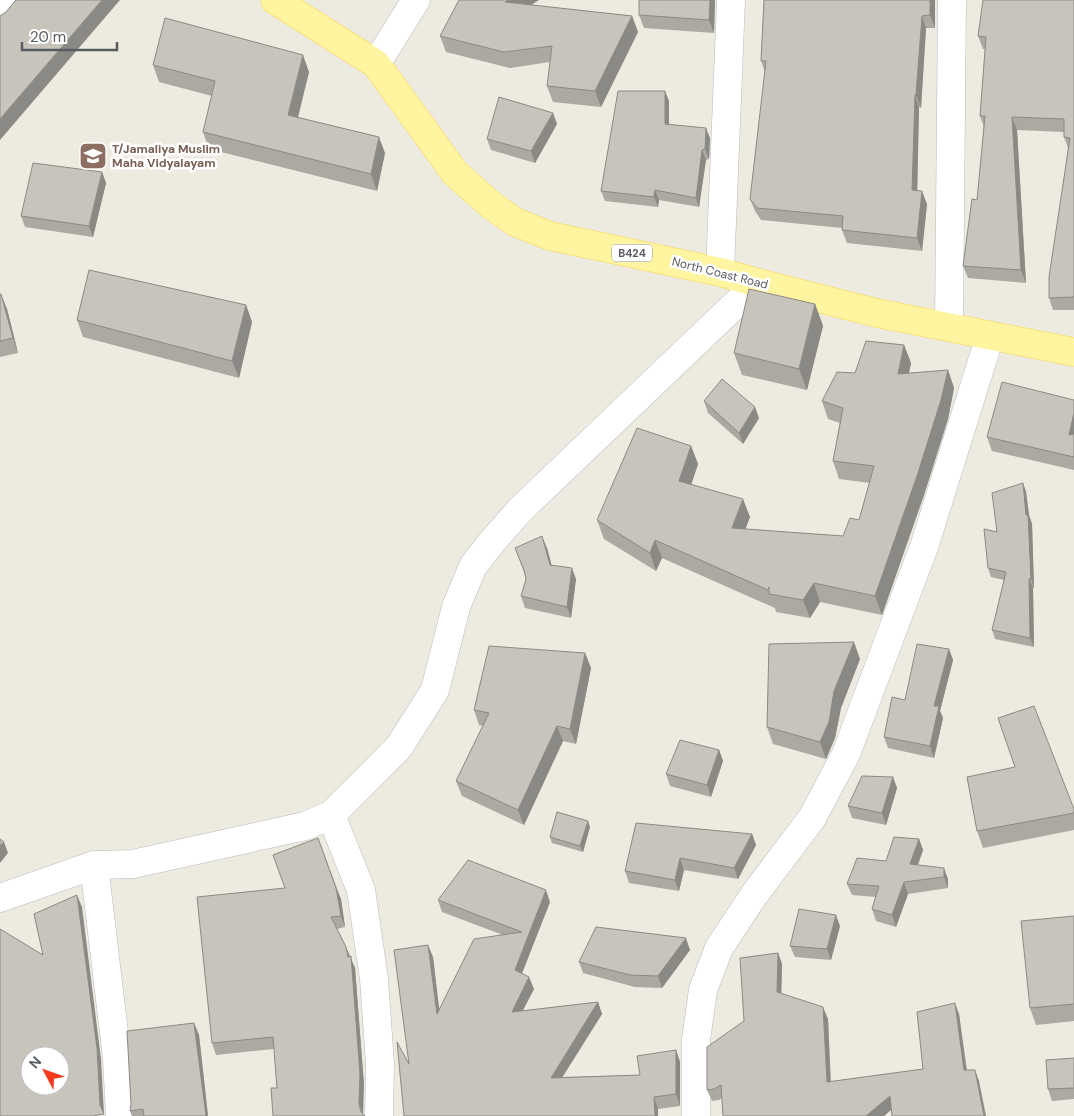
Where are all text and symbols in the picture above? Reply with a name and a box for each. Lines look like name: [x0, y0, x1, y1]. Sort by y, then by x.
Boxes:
scale bar: [22, 20, 118, 52]
text: 20 m: [30, 27, 66, 47]
school or university icon: T/Jamaliya Muslim Maha Vidyalayam: [78, 141, 108, 171]
place label: T/Jamaliya Muslim Maha Vidyalayam: [112, 141, 220, 171]
road number: B424: [612, 244, 652, 262]
street label: North Coast Road: [670, 253, 770, 293]
north arrow: [20, 1046, 70, 1096]
text: N: [25, 1053, 45, 1072]

